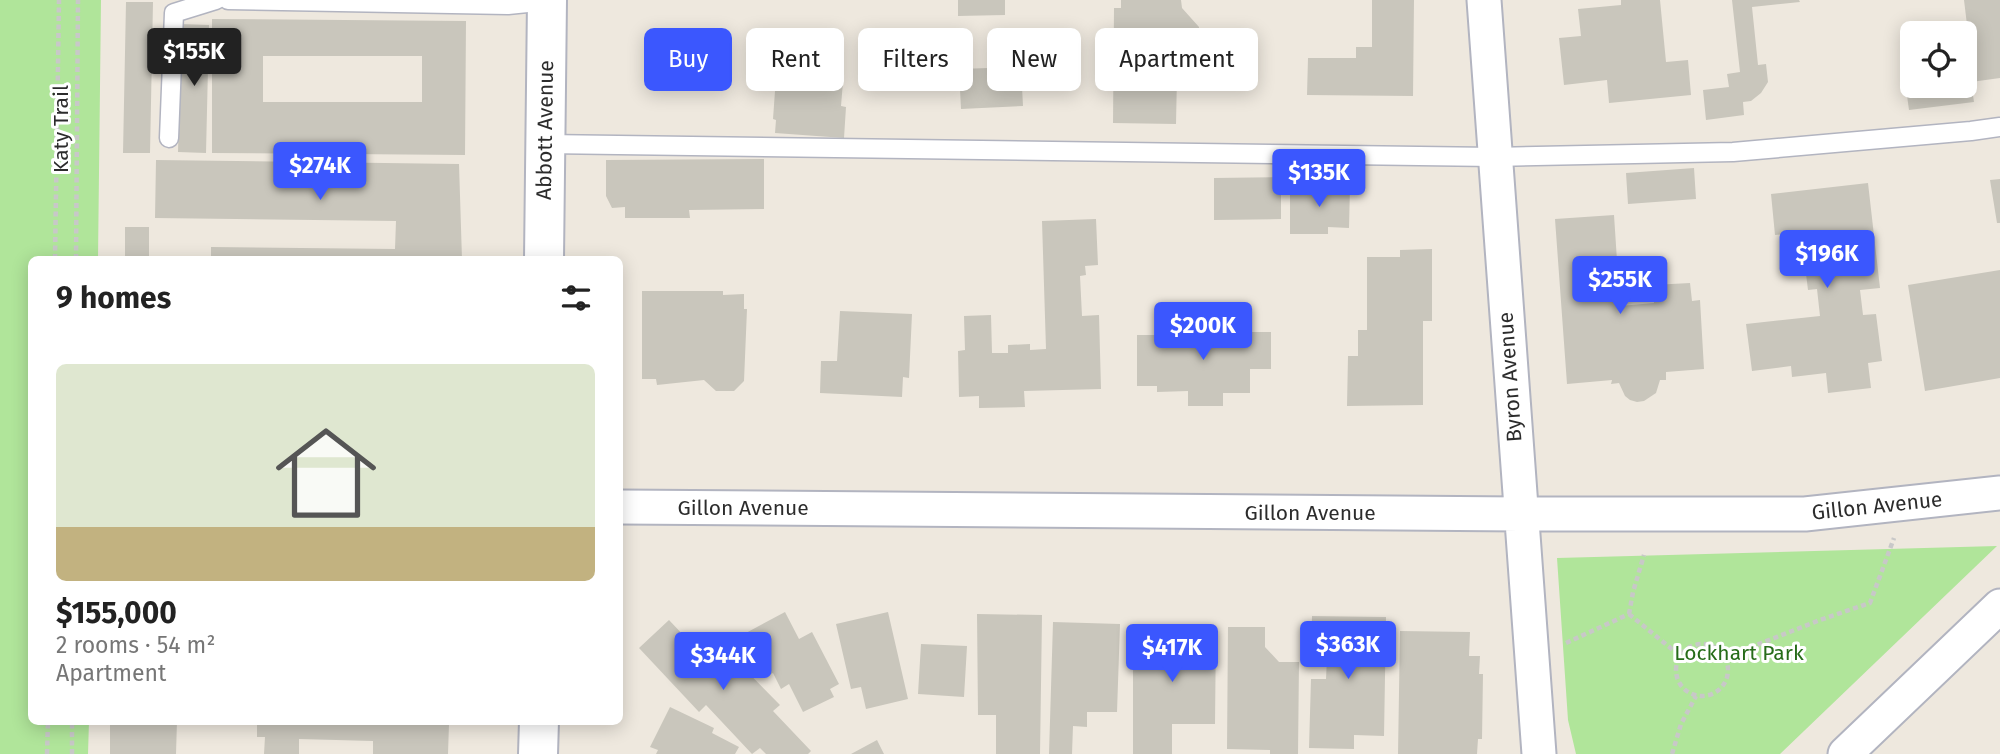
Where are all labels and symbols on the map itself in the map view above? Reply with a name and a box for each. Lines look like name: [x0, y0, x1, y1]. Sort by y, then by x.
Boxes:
pin: $155K: [145, 28, 243, 88]
street label: Abbott Avenue: [531, 60, 559, 200]
street label: Katy Trail: [48, 85, 74, 173]
pin: $274K: [271, 142, 369, 202]
pin: $135K: [1270, 150, 1368, 209]
pin: $196K: [1778, 230, 1876, 290]
pin: $255K: [1571, 256, 1669, 316]
pin: $200K: [1154, 302, 1252, 362]
street label: Byron Avenue: [1492, 311, 1528, 443]
street label: Gillon Avenue: [1810, 486, 1944, 526]
street label: Gillon Avenue: [677, 495, 809, 521]
street label: Gillon Avenue: [1244, 500, 1376, 526]
pin: $363K: [1299, 622, 1397, 681]
pin: $417K: [1123, 624, 1221, 684]
pin: $344K: [674, 632, 772, 692]
park label: Lockhart Park: [1674, 640, 1804, 666]

